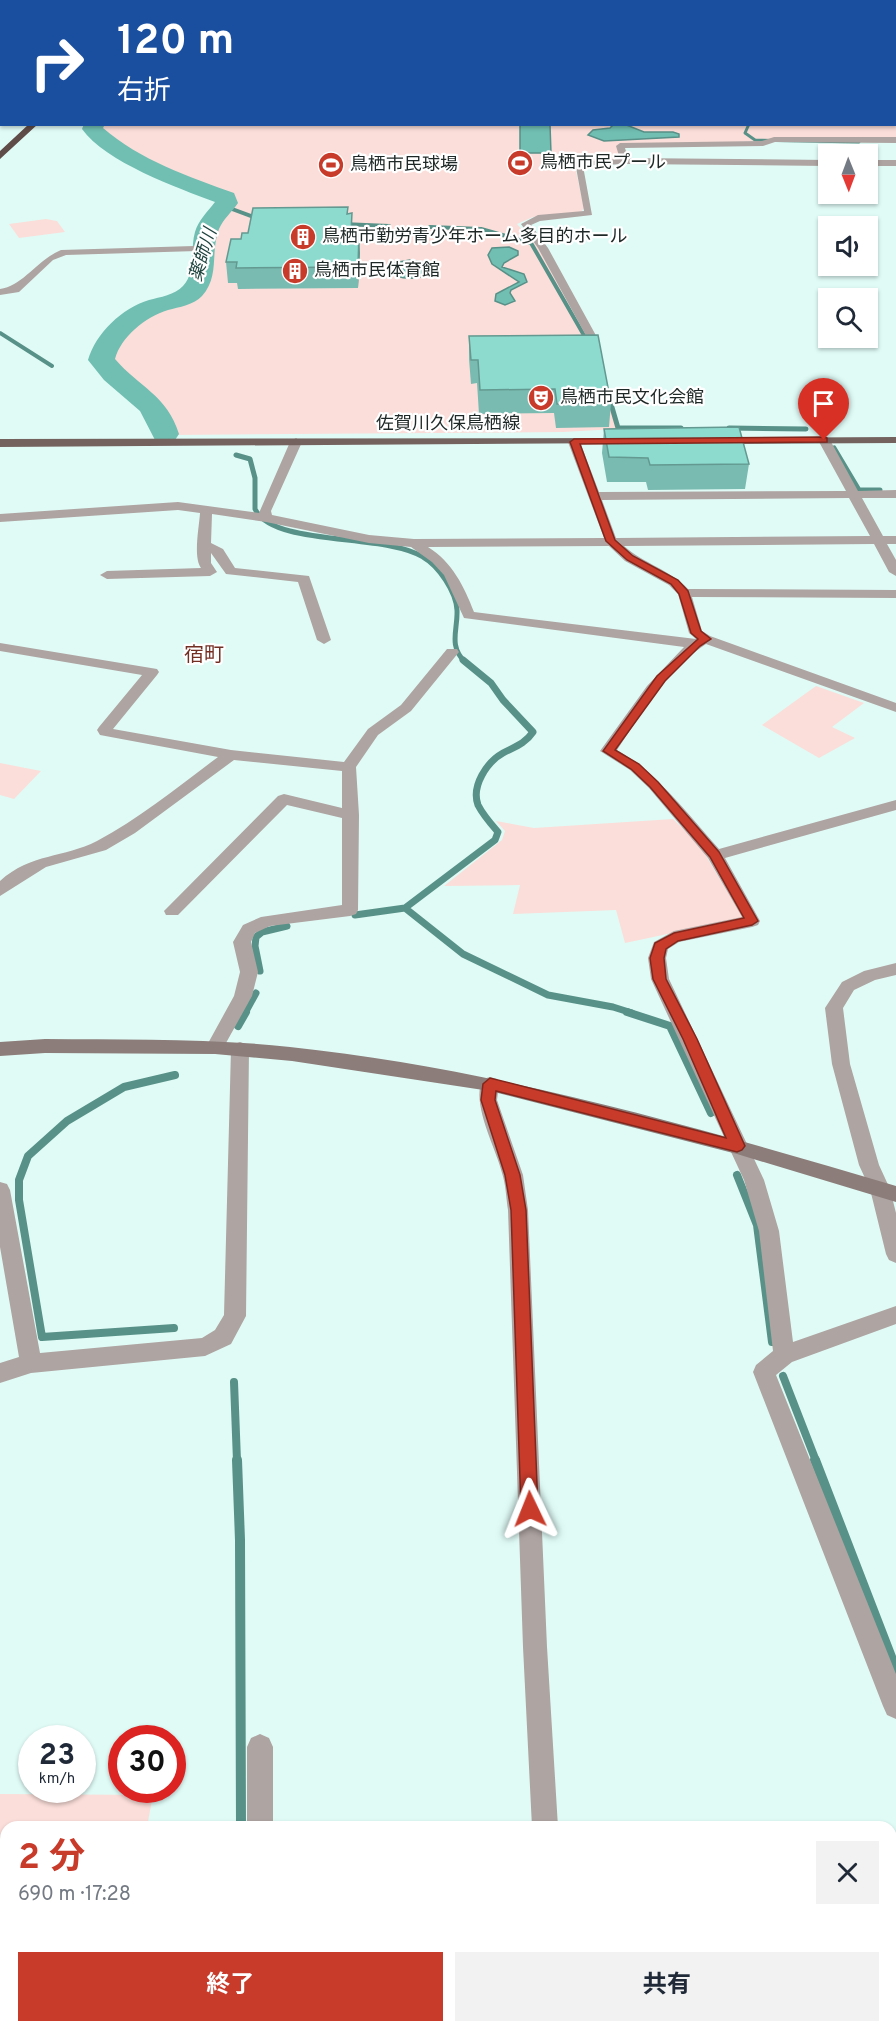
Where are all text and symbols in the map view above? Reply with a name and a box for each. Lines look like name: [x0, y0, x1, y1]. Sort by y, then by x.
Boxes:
text: 120 m: [117, 16, 234, 69]
icon: right: [18, 24, 96, 102]
text: 右折: [117, 75, 171, 109]
north arrow: [818, 144, 878, 204]
map controls: [818, 144, 878, 348]
sports icon: 鳥栖市民プール: [505, 148, 535, 178]
sports icon: 鳥栖市民球場: [316, 150, 346, 180]
place label: 鳥栖市民プール: [540, 152, 666, 175]
place label: 鳥栖市民球場: [350, 154, 458, 177]
button: sound: [818, 216, 878, 276]
building icon: 鳥栖市勤労青少年ホーム多目的ホール: [288, 222, 318, 252]
water label: 薬師川: [185, 224, 223, 284]
place label: 鳥栖市勤労青少年ホーム多目的ホール: [322, 226, 627, 249]
building icon: 鳥栖市民体育館: [280, 256, 310, 286]
place label: 鳥栖市民体育館: [314, 260, 440, 283]
button: search: [818, 288, 878, 348]
pin: [798, 378, 849, 440]
theatre icon: 鳥栖市民文化会館: [526, 383, 556, 413]
place label: 鳥栖市民文化会館: [560, 387, 704, 410]
icon: arrive: [807, 387, 840, 420]
street label: 佐賀川久保鳥栖線: [376, 413, 520, 436]
district label: 宿町: [184, 643, 224, 669]
position arrow: [498, 1477, 562, 1541]
speed limit sign: 30: [108, 1725, 186, 1803]
text: 23: [39, 1738, 75, 1775]
text: km/h: [39, 1770, 75, 1789]
text: 2 分: [18, 1836, 85, 1882]
button: close: [816, 1841, 879, 1904]
text: 690 m · 17:28: [18, 1882, 131, 1908]
button: 終了: [18, 1952, 443, 2021]
button: 共有: [455, 1952, 879, 2021]

